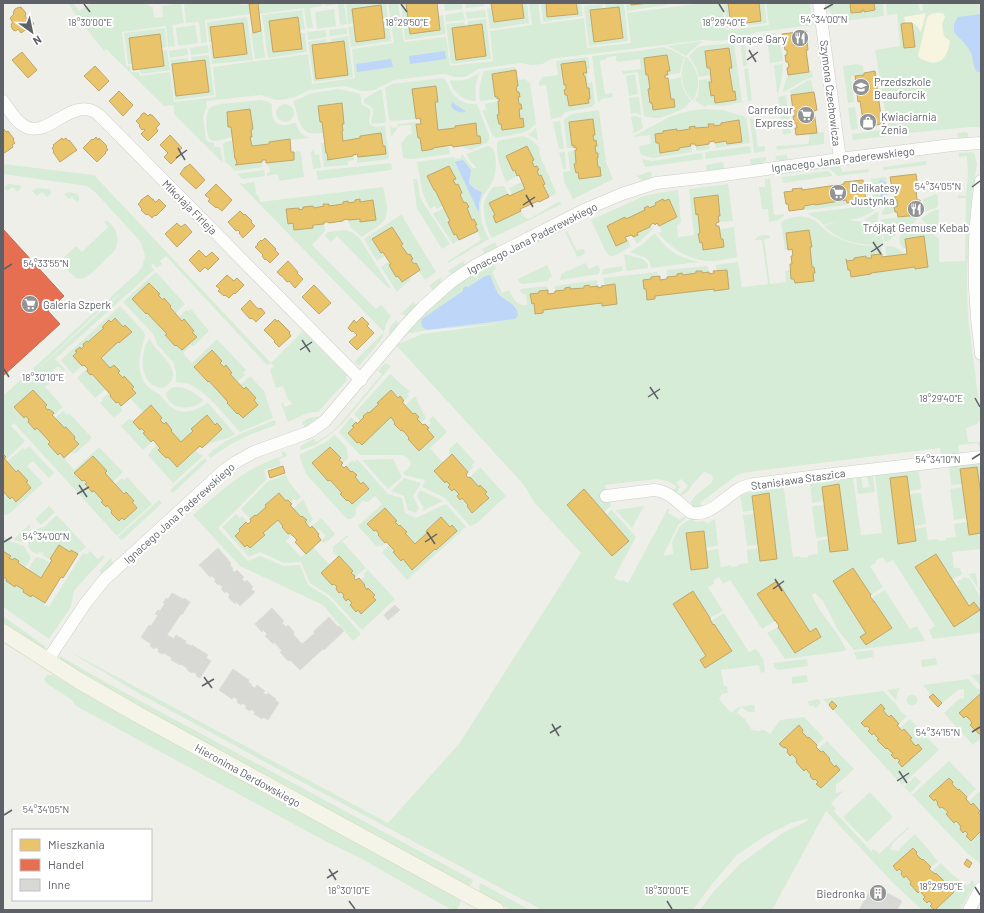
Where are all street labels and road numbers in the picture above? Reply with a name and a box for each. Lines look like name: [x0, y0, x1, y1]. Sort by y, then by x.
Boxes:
street label: Szymona Czechowicza: [818, 39, 844, 147]
street label: Ignacego Jana Paderewskiego: [771, 144, 915, 174]
street label: Mikołaja Firleja: [160, 177, 220, 237]
street label: Ignacego Jana Paderewskiego: [465, 199, 599, 277]
street label: Ignacego Jana Paderewskiego: [121, 460, 237, 566]
street label: Stanisława Staszica: [750, 466, 846, 492]
street label: Hieronima Derdowskiego: [193, 741, 303, 809]

